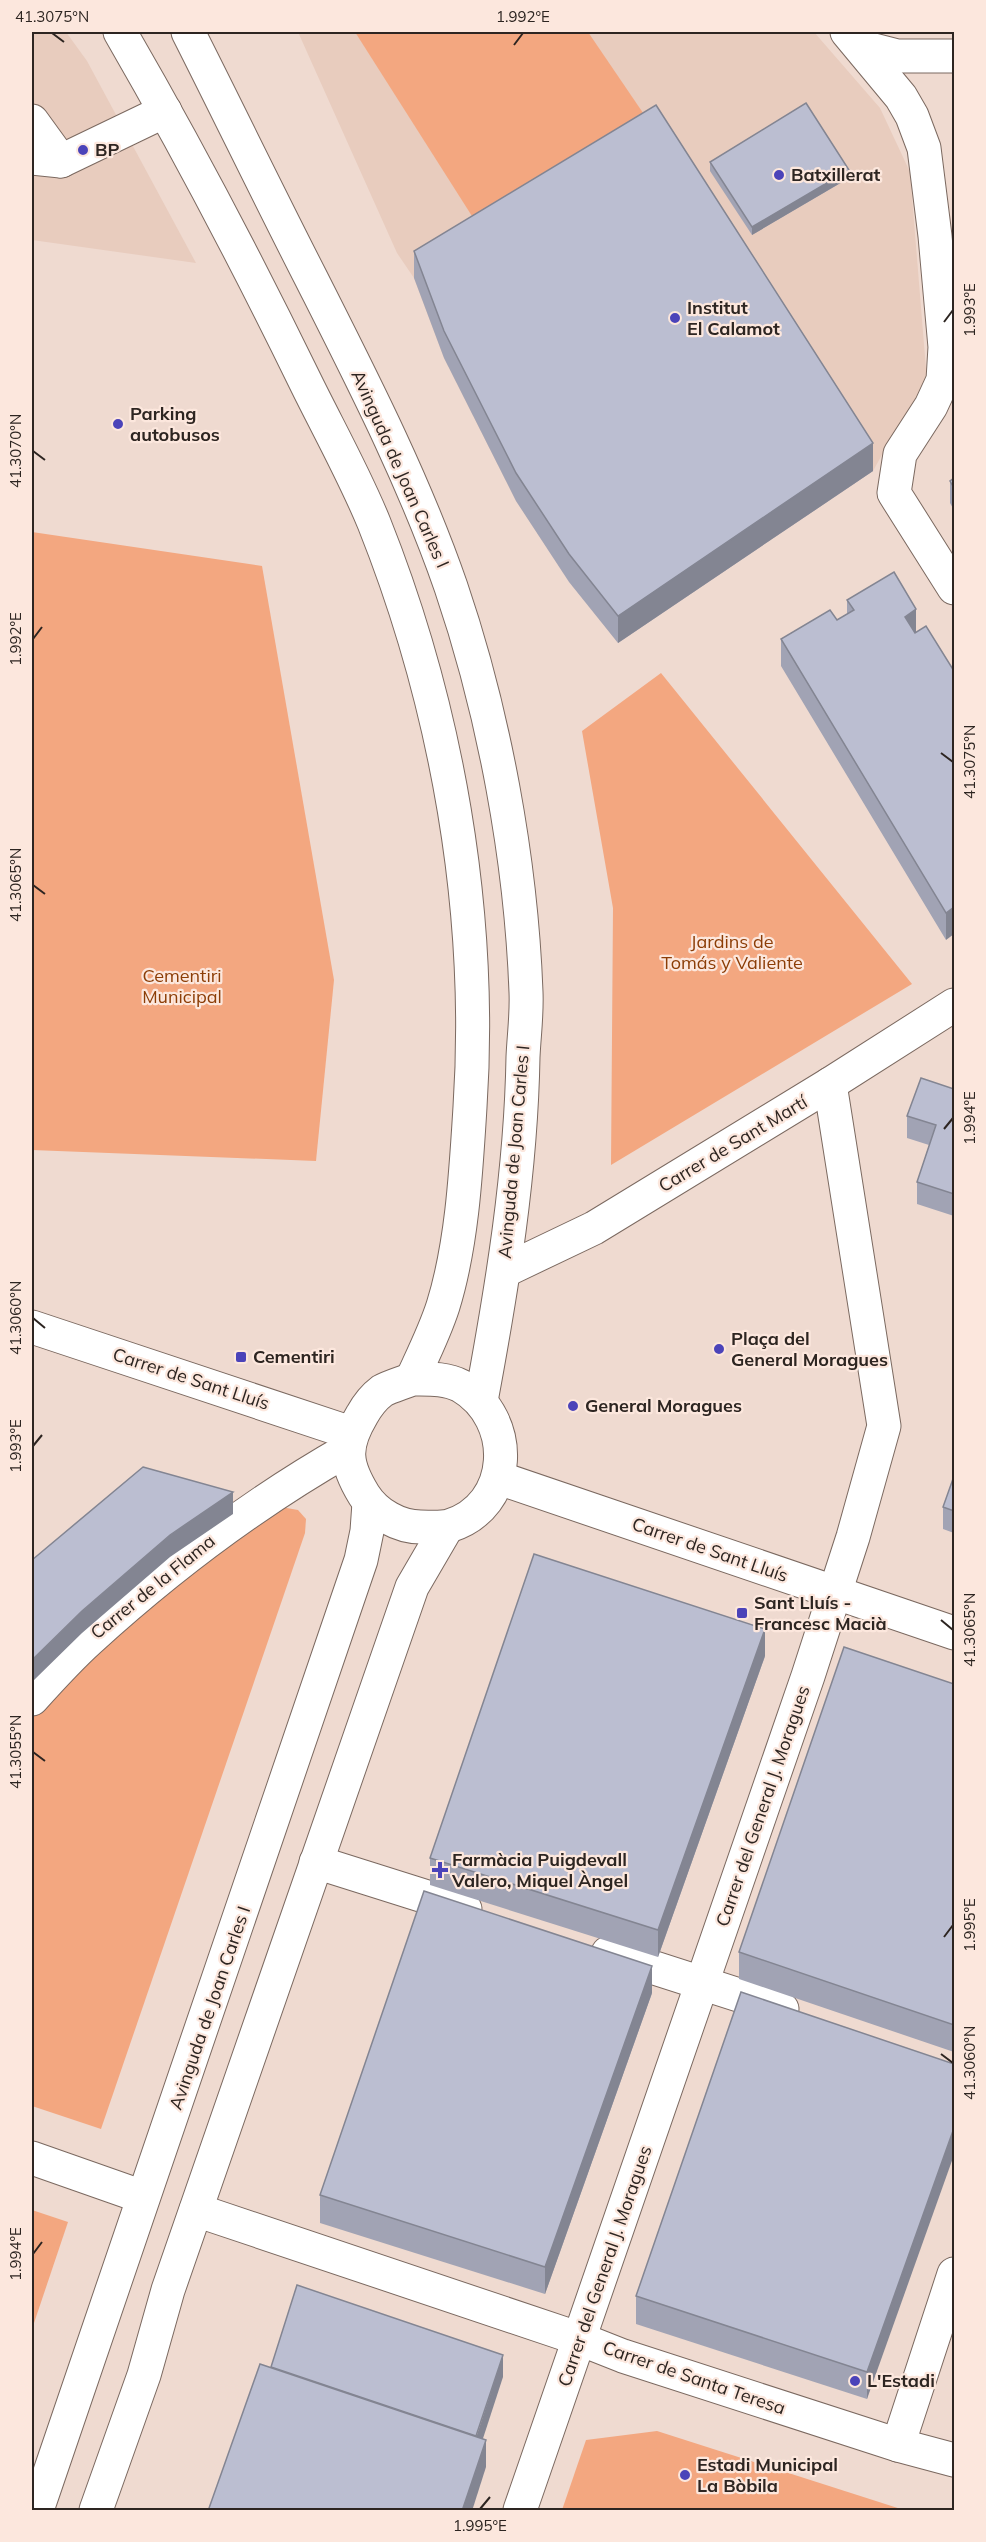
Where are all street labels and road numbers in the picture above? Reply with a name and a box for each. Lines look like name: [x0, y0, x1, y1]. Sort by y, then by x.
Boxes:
street label: Avinguda de Joan Carles I: [346, 366, 454, 571]
street label: Avinguda de Joan Carles I: [493, 1044, 534, 1260]
street label: Carrer de Sant Martí: [654, 1089, 813, 1197]
street label: Carrer de Sant Lluís: [110, 1342, 272, 1415]
street label: Carrer de Sant Lluís: [629, 1512, 791, 1587]
street label: Carrer de la Flama: [86, 1529, 220, 1644]
street label: Carrer del General J. Moragues: [710, 1682, 815, 1929]
street label: Avinguda de Joan Carles I: [164, 1903, 255, 2113]
street label: Carrer del General J. Moragues: [552, 2142, 657, 2389]
street label: Carrer de Santa Teresa: [600, 2335, 789, 2420]

